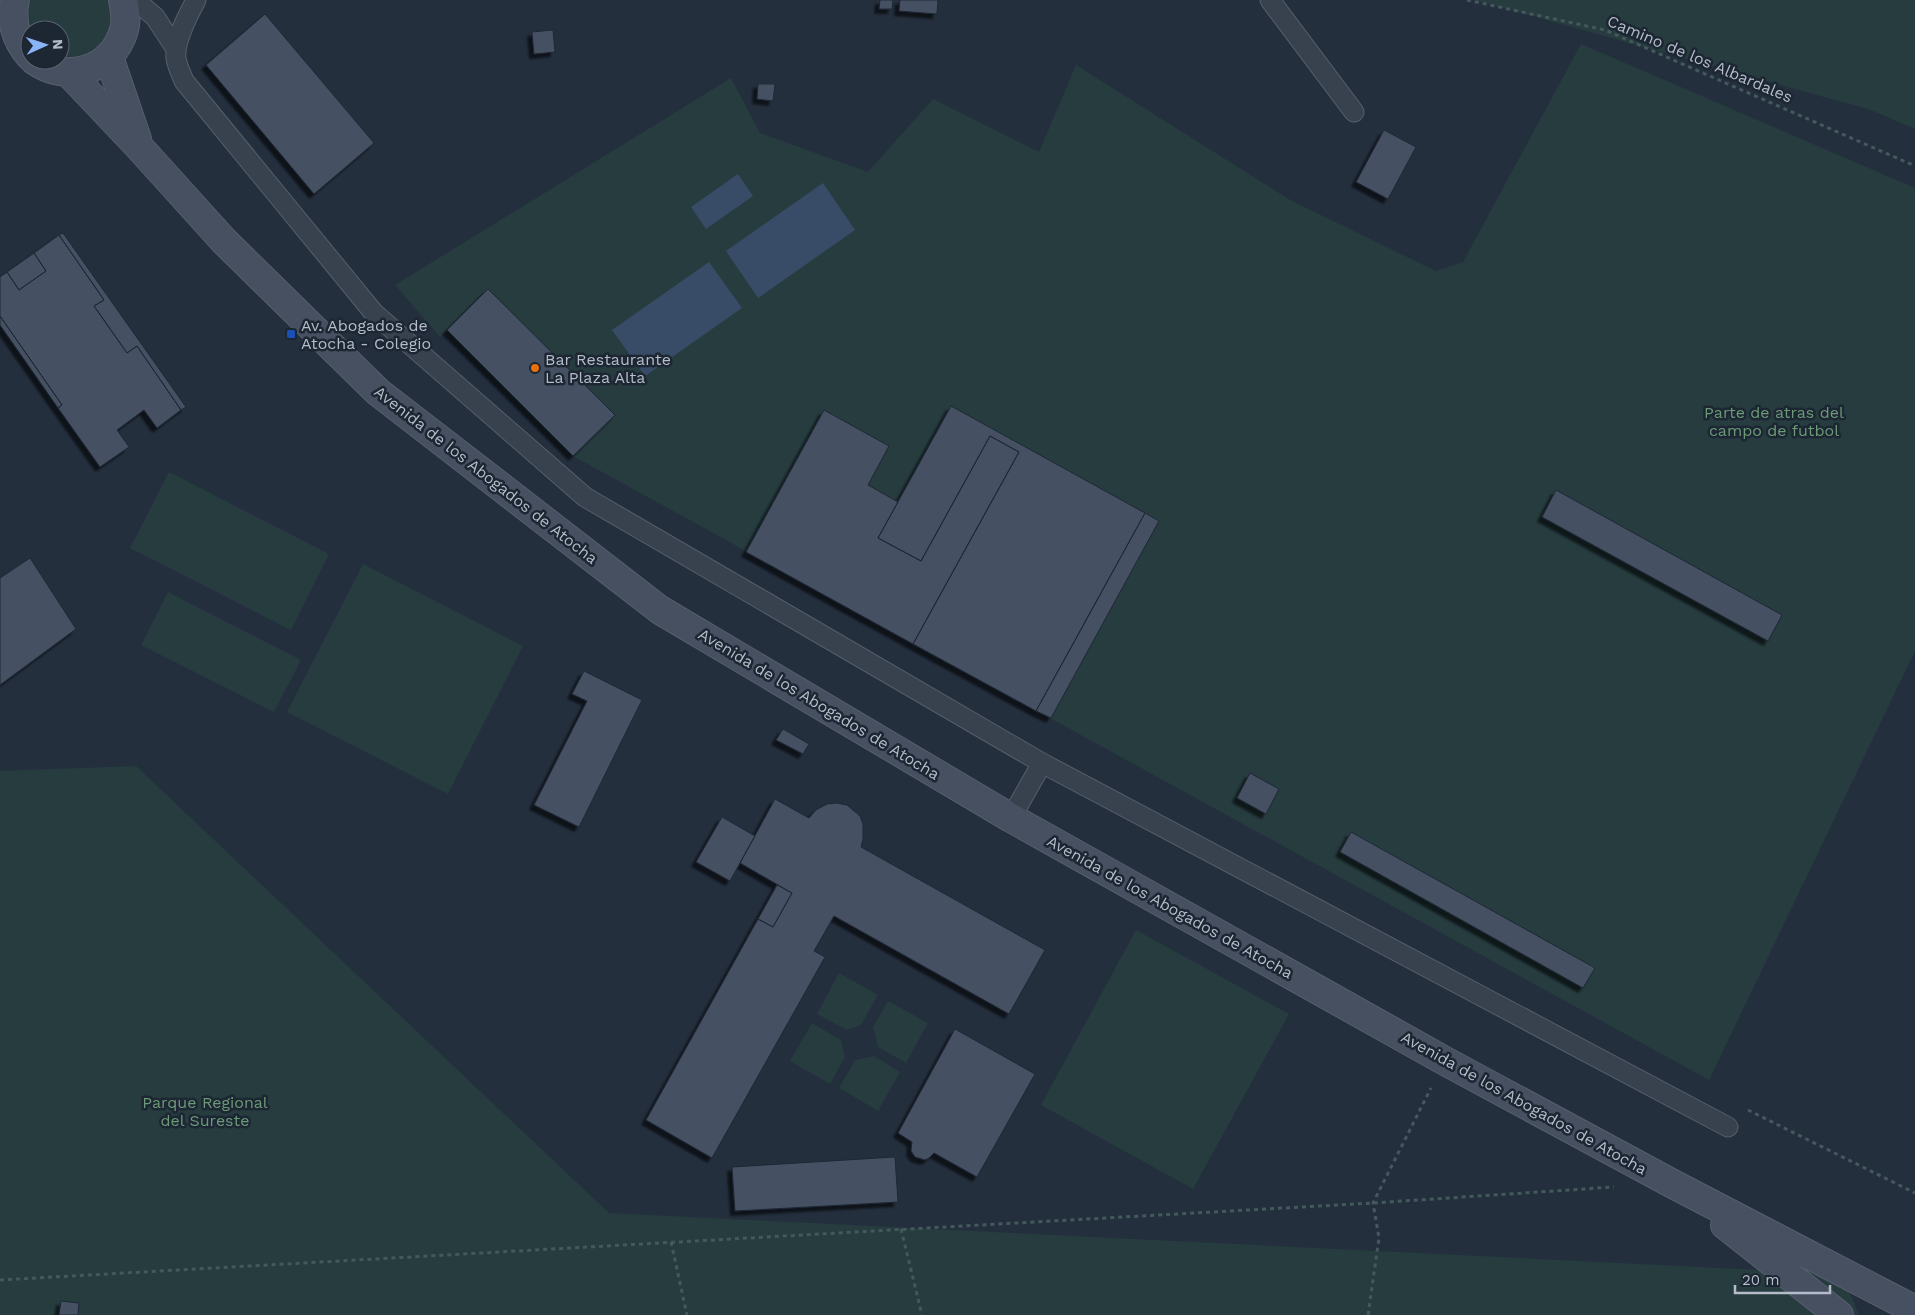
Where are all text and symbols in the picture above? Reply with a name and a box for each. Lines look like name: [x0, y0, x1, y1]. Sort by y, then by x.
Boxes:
street label: Camino de los Albardales: [1604, 11, 1796, 107]
north arrow: [20, 20, 70, 70]
text: N: [50, 39, 66, 50]
place label: Av. Abogados de Atocha - Colegio: [301, 316, 431, 353]
marker: Av. Abogados de Atocha - Colegio: [285, 328, 297, 340]
place label: Bar Restaurante La Plaza Alta: [545, 350, 671, 387]
marker: Bar Restaurante La Plaza Alta: [529, 362, 541, 374]
street label: Avenida de los Abogados de Atocha: [371, 382, 601, 568]
park label: Parte de atras del campo de futbol: [1704, 403, 1844, 440]
street label: Avenida de los Abogados de Atocha: [695, 624, 943, 784]
street label: Avenida de los Abogados de Atocha: [1044, 831, 1296, 983]
street label: Avenida de los Abogados de Atocha: [1398, 1027, 1650, 1179]
park label: Parque Regional del Sureste: [142, 1093, 268, 1130]
scale bar: [1735, 1262, 1830, 1294]
text: 20 m: [1742, 1271, 1780, 1289]

